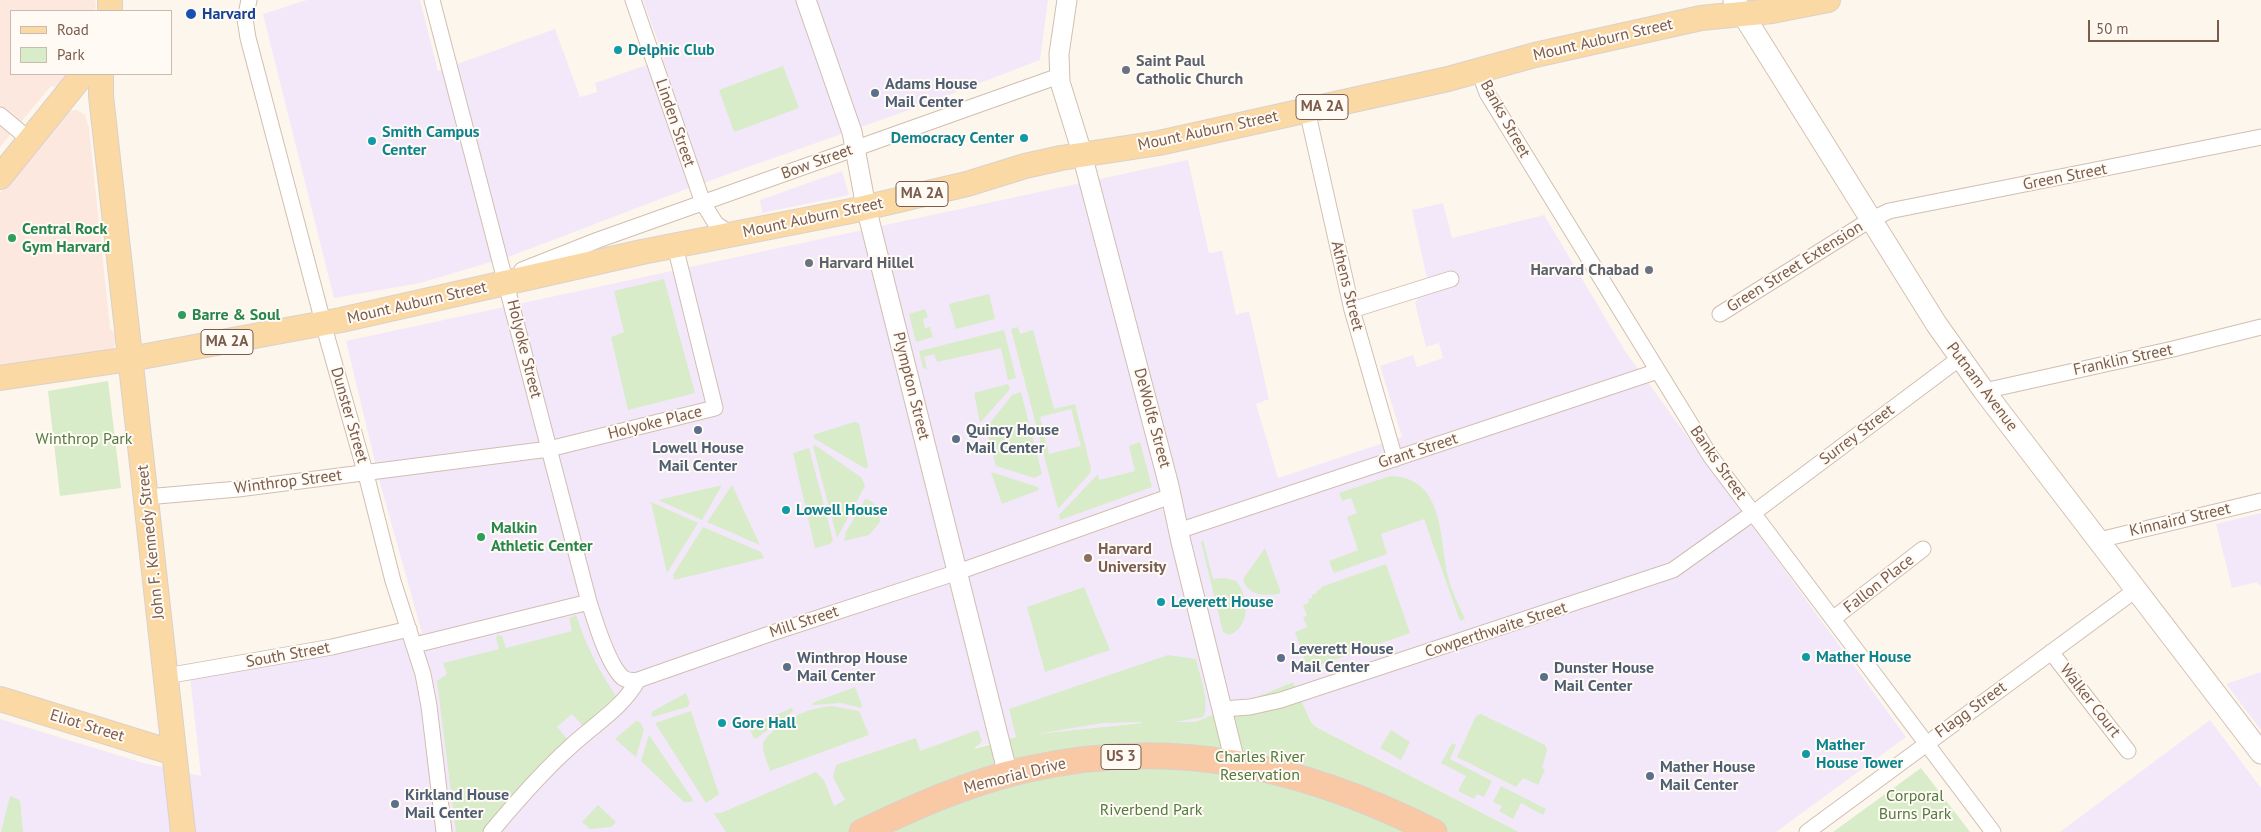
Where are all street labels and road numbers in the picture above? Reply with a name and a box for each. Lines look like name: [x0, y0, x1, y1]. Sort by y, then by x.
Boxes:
street label: Mount Auburn Street: [1531, 15, 1675, 65]
street label: Linden Street: [651, 76, 699, 170]
street label: Banks Street: [1476, 77, 1534, 161]
road number: MA 2A: [1296, 94, 1348, 120]
street label: Mount Auburn Street: [1136, 107, 1280, 155]
street label: Bow Street: [779, 140, 855, 184]
street label: Green Street: [2021, 159, 2109, 195]
road number: MA 2A: [896, 182, 948, 206]
street label: Mount Auburn Street: [741, 194, 885, 242]
street label: Green Street Extension: [1723, 217, 1867, 317]
street label: Athens Street: [1327, 239, 1367, 333]
street label: Mount Auburn Street: [345, 278, 489, 328]
street label: Holyoke Street: [503, 298, 545, 400]
road number: MA 2A: [201, 330, 253, 354]
street label: Plympton Street: [888, 330, 934, 442]
street label: Putnam Avenue: [1942, 339, 2022, 435]
street label: Franklin Street: [2072, 340, 2174, 380]
street label: Dunster Street: [326, 365, 372, 465]
street label: DeWolfe Street: [1129, 366, 1175, 470]
street label: Surrey Street: [1816, 401, 1898, 469]
street label: Holyoke Place: [606, 402, 704, 444]
street label: Banks Street: [1686, 422, 1750, 504]
street label: Grant Street: [1376, 429, 1460, 473]
street label: John F. Kennedy Street: [133, 464, 169, 620]
street label: Winthrop Street: [233, 466, 343, 498]
street label: Kinnaird Street: [2128, 499, 2232, 541]
street label: Fallon Place: [1840, 551, 1918, 617]
street label: Cowperthwaite Street: [1423, 598, 1569, 662]
street label: Mill Street: [767, 602, 841, 642]
street label: South Street: [244, 638, 332, 672]
street label: Walker Court: [2055, 661, 2125, 741]
street label: Flagg Street: [1932, 678, 2010, 742]
street label: Eliot Street: [48, 706, 126, 746]
road number: US 3: [1101, 744, 1141, 770]
street label: Memorial Drive: [962, 754, 1068, 798]

